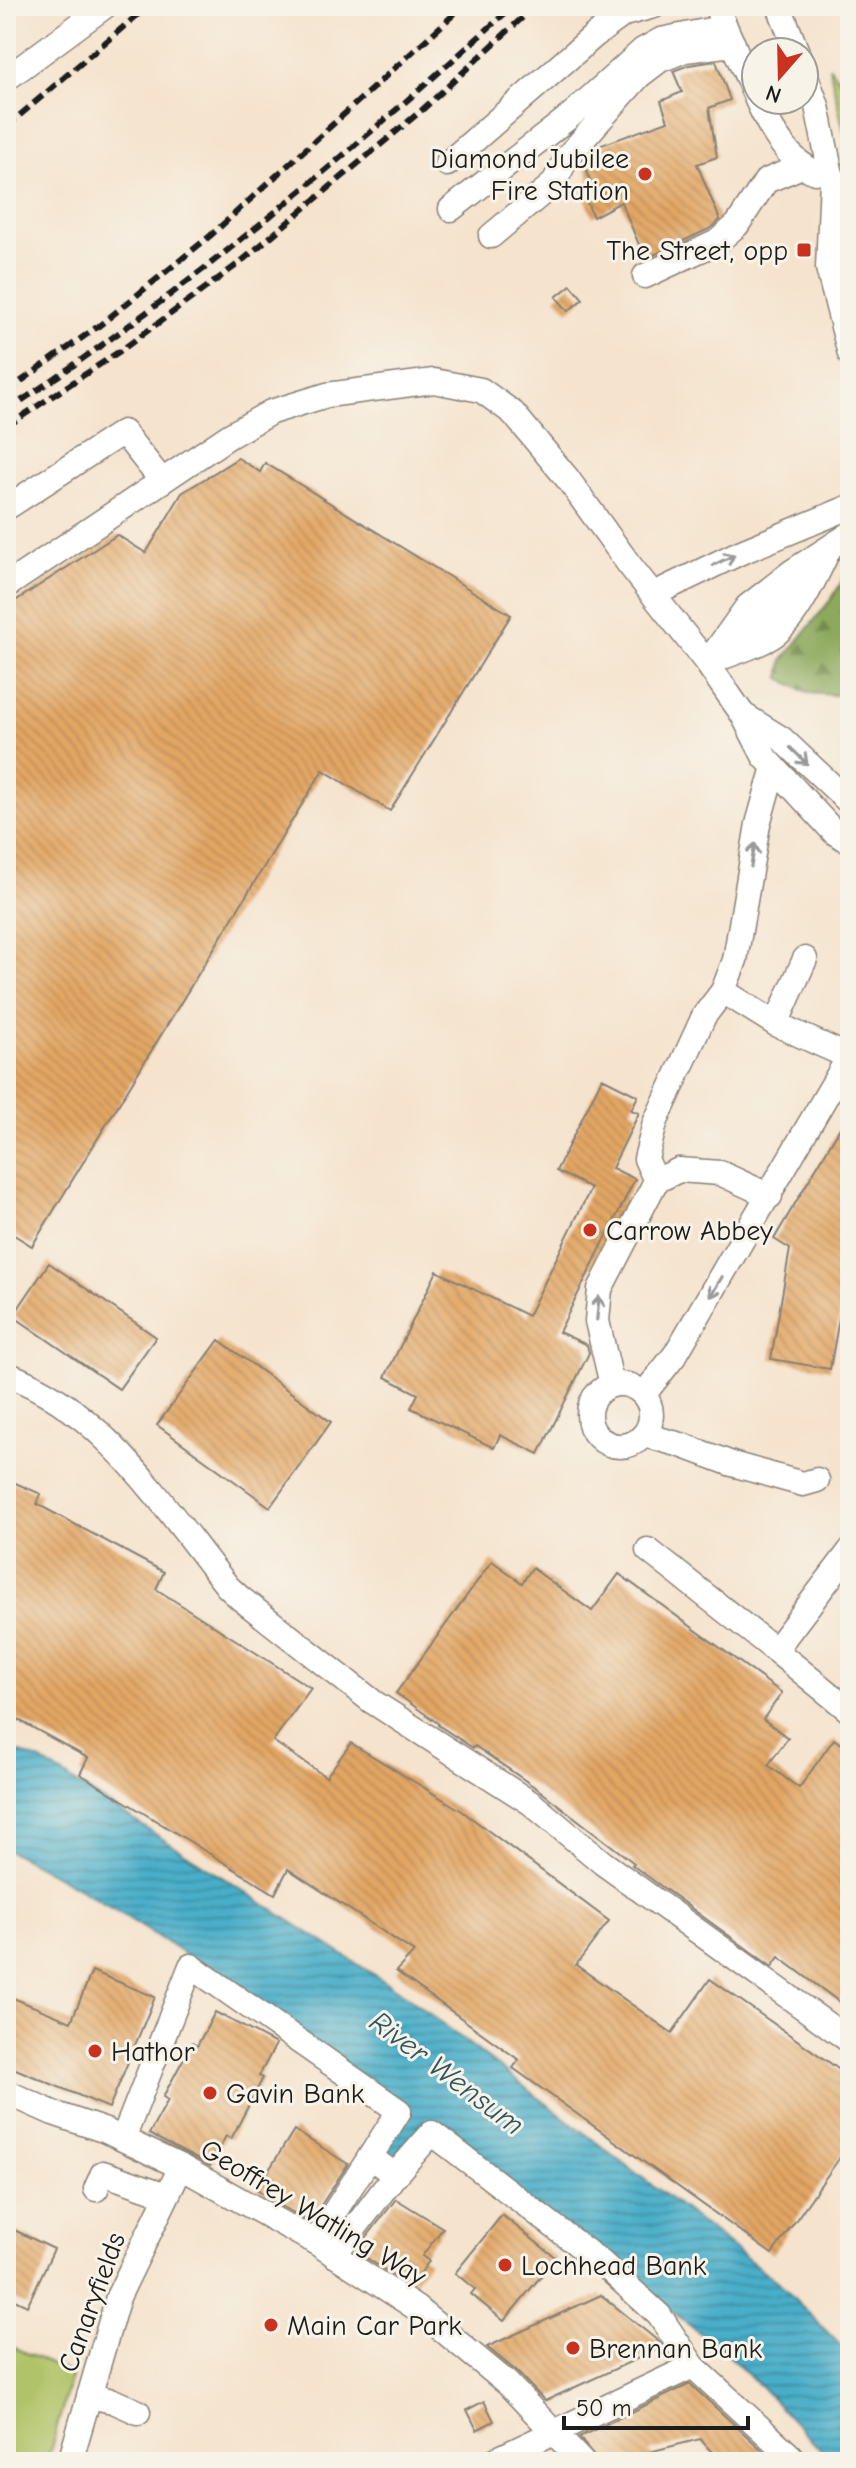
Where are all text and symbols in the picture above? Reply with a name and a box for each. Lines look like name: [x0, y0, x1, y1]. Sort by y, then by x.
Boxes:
north arrow: [740, 36, 820, 116]
text: N: [762, 79, 785, 109]
place label: Diamond Jubilee Fire Station: [430, 143, 629, 207]
marker: Diamond Jubilee Fire Station: [636, 165, 654, 183]
place label: The Street, opp: [606, 235, 788, 267]
marker: The Street, opp: [795, 241, 813, 259]
one-way arrow: [712, 552, 736, 567]
one-way arrow: [789, 746, 808, 765]
one-way arrow: [746, 843, 761, 868]
place label: Carrow Abbey: [606, 1215, 773, 1247]
marker: Carrow Abbey: [581, 1221, 599, 1239]
one-way arrow: [707, 1276, 723, 1299]
one-way arrow: [591, 1296, 606, 1322]
water label: River Wensum: [363, 2004, 531, 2143]
place label: Hathor: [111, 2036, 195, 2068]
marker: Hathor: [86, 2042, 104, 2060]
place label: Gavin Bank: [226, 2078, 365, 2110]
marker: Gavin Bank: [201, 2084, 219, 2102]
street label: Geoffrey Watling Way: [195, 2133, 432, 2293]
street label: Canaryfields: [52, 2228, 132, 2376]
place label: Lochhead Bank: [521, 2250, 707, 2282]
marker: Lochhead Bank: [496, 2256, 514, 2274]
place label: Main Car Park: [287, 2310, 462, 2342]
marker: Main Car Park: [262, 2316, 280, 2334]
place label: Brennan Bank: [589, 2333, 763, 2365]
marker: Brennan Bank: [564, 2339, 582, 2357]
scale bar: [564, 2380, 748, 2430]
text: 50 m: [576, 2394, 632, 2422]

